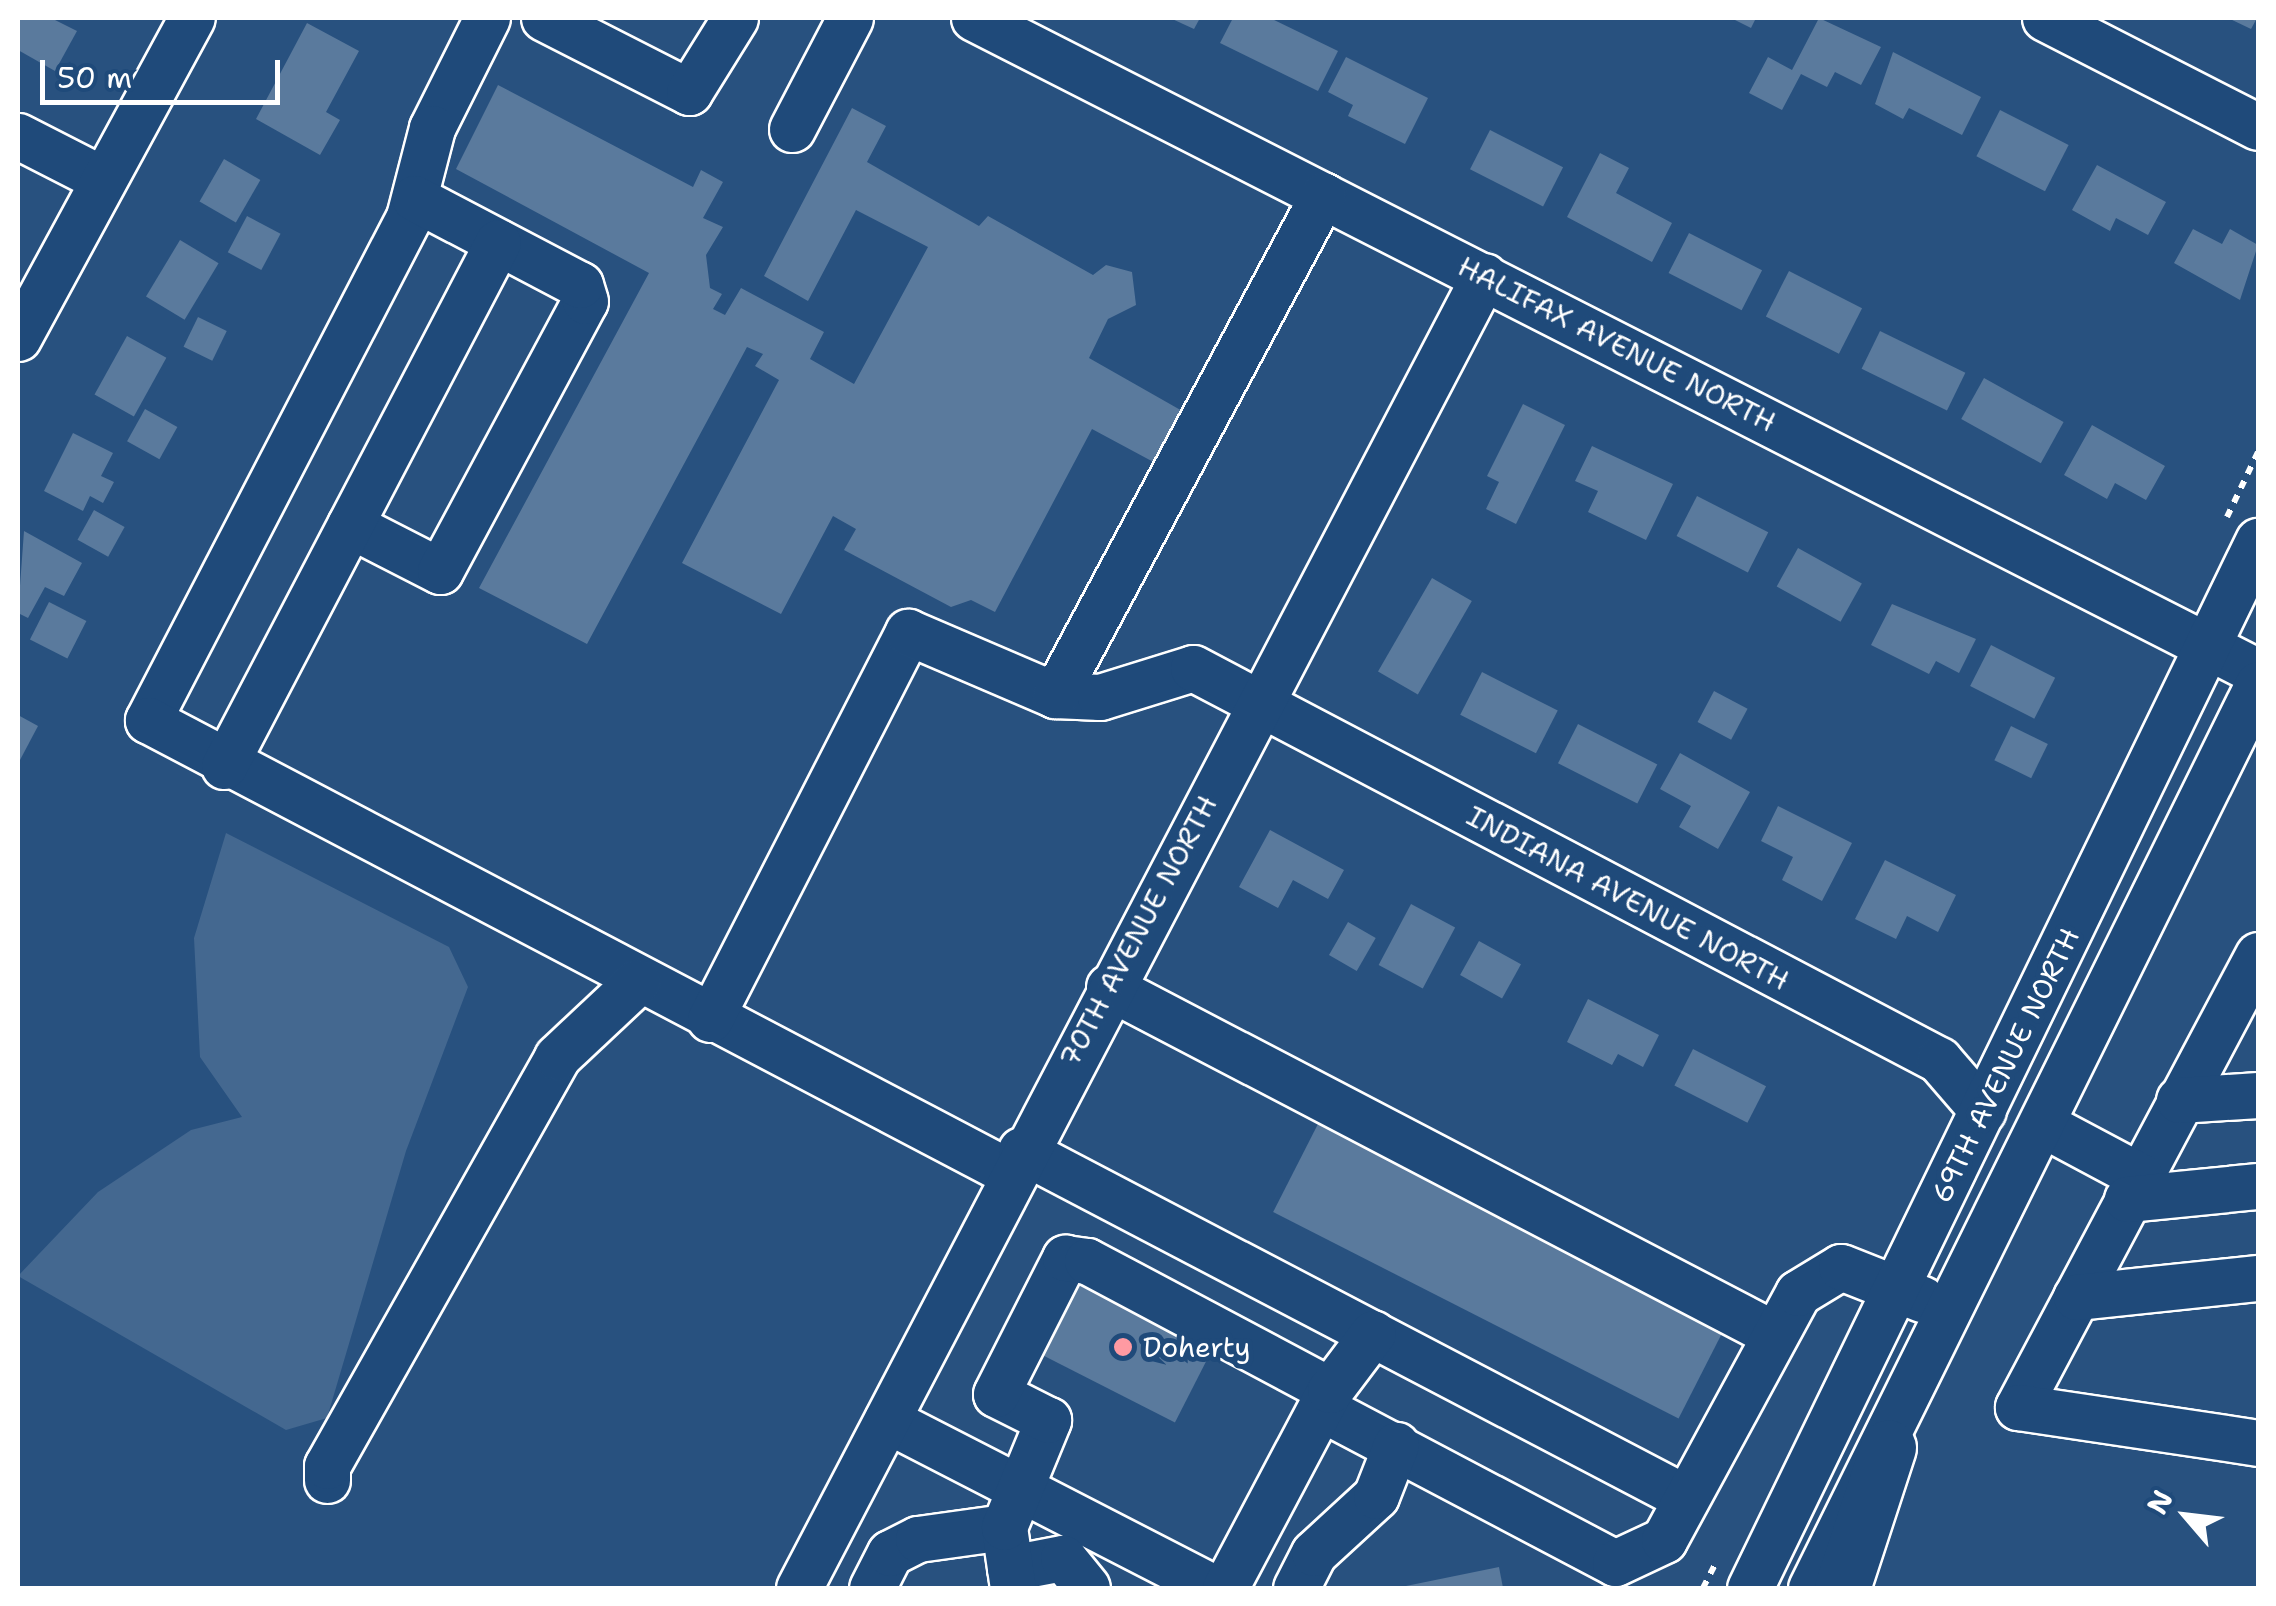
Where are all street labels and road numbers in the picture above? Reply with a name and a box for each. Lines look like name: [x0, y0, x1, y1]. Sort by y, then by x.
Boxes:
street label: HALIFAX AVENUE NORTH: [1453, 249, 1781, 439]
street label: 70TH AVENUE NORTH: [1052, 790, 1224, 1072]
street label: INDIANA AVENUE NORTH: [1461, 799, 1795, 997]
street label: 69TH AVENUE NORTH: [1924, 922, 2086, 1208]

